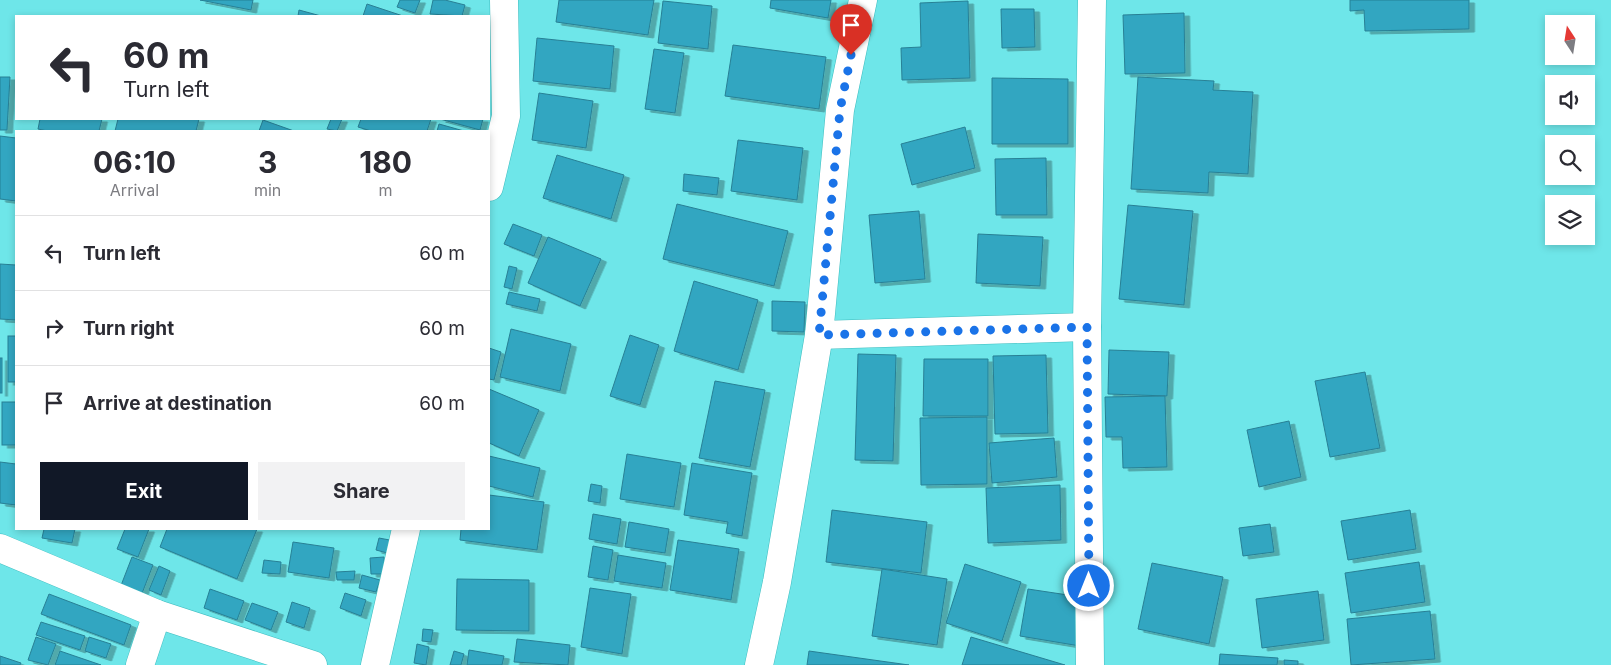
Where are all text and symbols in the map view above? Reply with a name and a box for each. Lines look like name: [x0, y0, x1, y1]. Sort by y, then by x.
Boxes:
pin: [830, 4, 872, 55]
icon: arrive: [837, 11, 865, 39]
north arrow: [1545, 15, 1595, 65]
map controls: [1545, 15, 1595, 245]
text: 60 m: [123, 34, 210, 76]
icon: left: [40, 35, 105, 100]
button: sound: [1545, 75, 1595, 125]
text: Turn left: [123, 76, 209, 102]
button: search: [1545, 135, 1595, 185]
text: 06:10: [93, 144, 176, 180]
text: 3: [258, 144, 277, 180]
text: 180: [359, 144, 412, 180]
text: Arrival: [110, 180, 159, 200]
text: min: [254, 180, 281, 200]
text: m: [379, 180, 393, 200]
button: layers: [1545, 195, 1595, 245]
icon: left: [40, 239, 68, 267]
text: Turn left: [83, 242, 161, 265]
text: 60 m: [419, 242, 465, 265]
icon: right: [40, 314, 68, 342]
text: Turn right: [83, 317, 174, 340]
text: 60 m: [419, 317, 465, 340]
icon: arrive: [40, 389, 68, 417]
text: Arrive at destination: [83, 392, 272, 415]
text: 60 m: [419, 392, 465, 415]
button: Exit: [40, 462, 248, 520]
button: Share: [258, 462, 465, 520]
position arrow: [1062, 559, 1114, 611]

